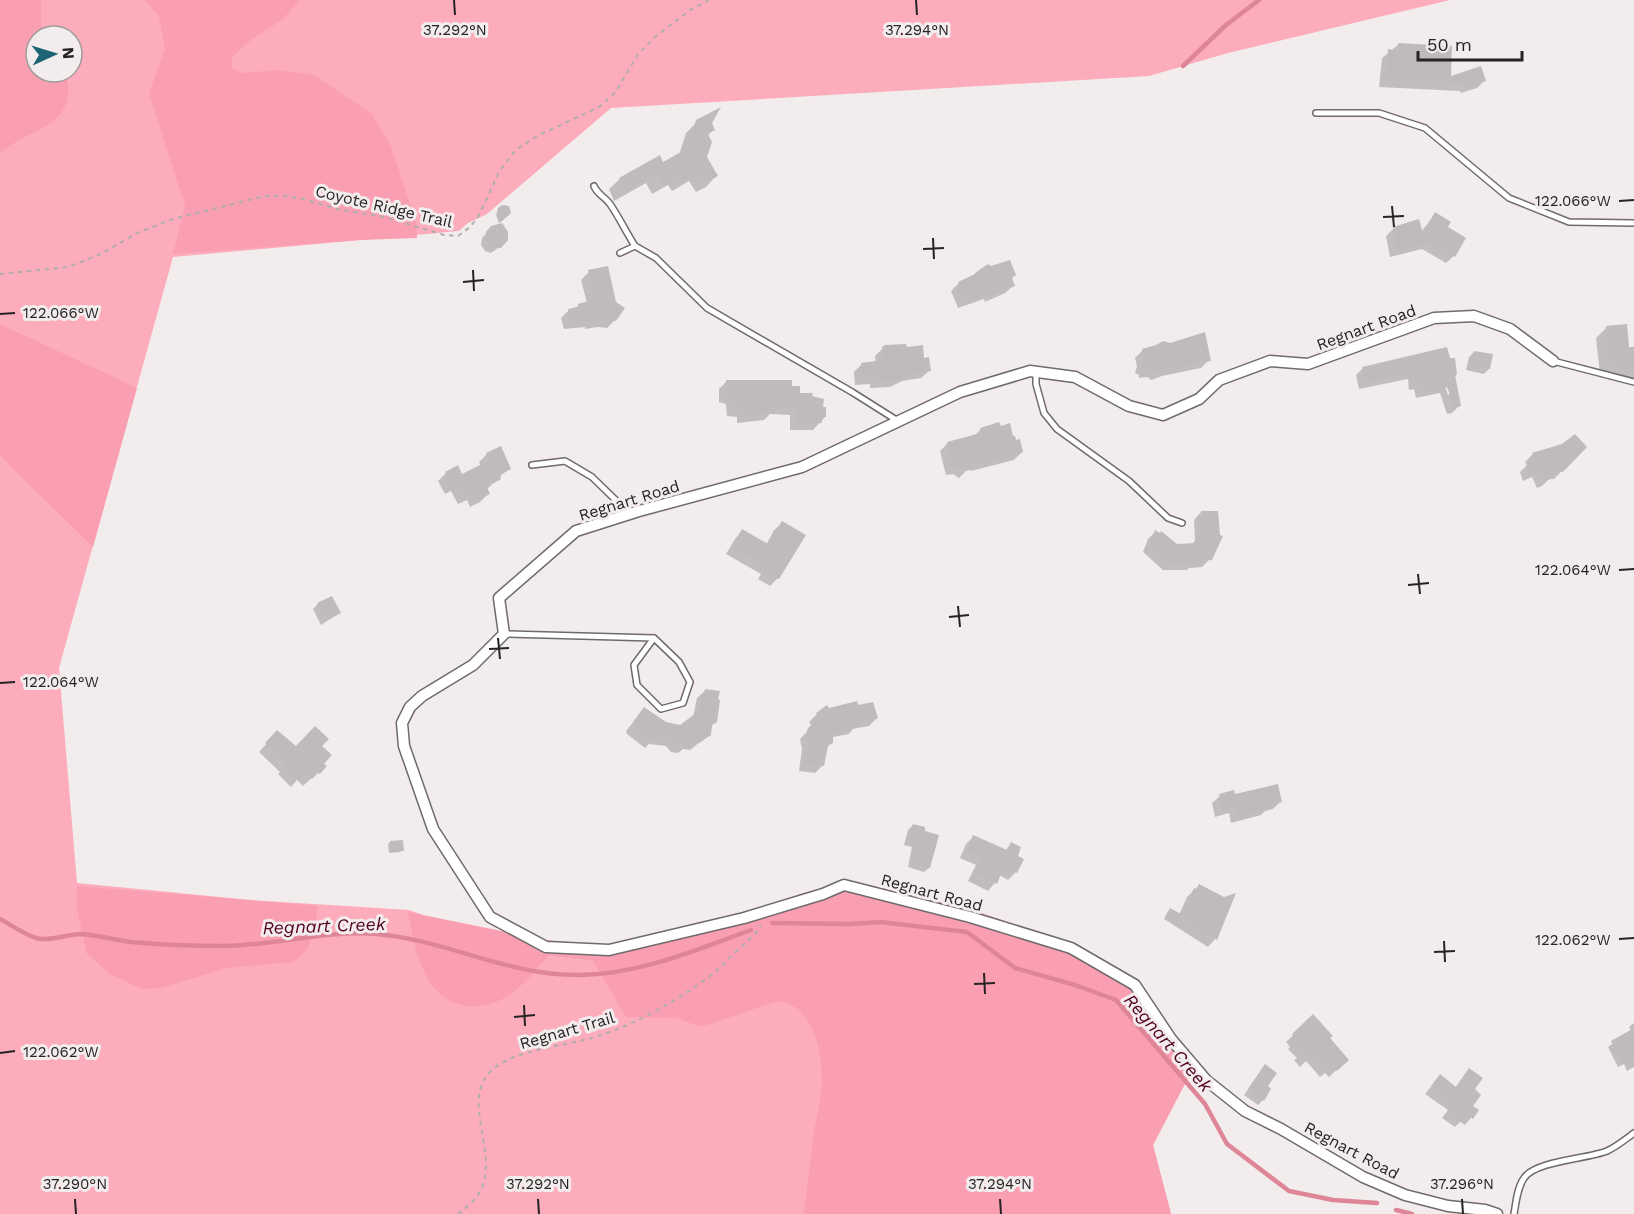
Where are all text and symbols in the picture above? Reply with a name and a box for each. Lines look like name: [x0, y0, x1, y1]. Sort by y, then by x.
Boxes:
text: 37.292°N: [423, 21, 487, 39]
text: 37.294°N: [885, 21, 949, 39]
north arrow: [24, 24, 84, 84]
scale bar: [1418, 24, 1522, 62]
text: 50 m: [1427, 34, 1472, 55]
text: N: [59, 46, 78, 60]
street label: Coyote Ridge Trail: [313, 181, 454, 232]
text: 122.066°W: [1535, 192, 1611, 210]
street label: Regnart Road: [1314, 301, 1418, 354]
text: 122.066°W: [23, 304, 99, 322]
street label: Regnart Road: [576, 476, 682, 525]
text: 122.064°W: [1535, 561, 1611, 579]
text: 122.064°W: [23, 673, 99, 691]
street label: Regnart Road: [879, 870, 985, 915]
water label: Regnart Creek: [262, 913, 387, 938]
text: 122.062°W: [1535, 931, 1611, 949]
water label: Regnart Creek: [1120, 989, 1217, 1097]
street label: Regnart Trail: [517, 1008, 617, 1053]
text: 122.062°W: [23, 1043, 99, 1061]
street label: Regnart Road: [1301, 1118, 1402, 1183]
text: 37.290°N: [43, 1175, 107, 1193]
text: 37.292°N: [506, 1175, 570, 1193]
text: 37.294°N: [968, 1175, 1032, 1193]
text: 37.296°N: [1430, 1175, 1494, 1193]

